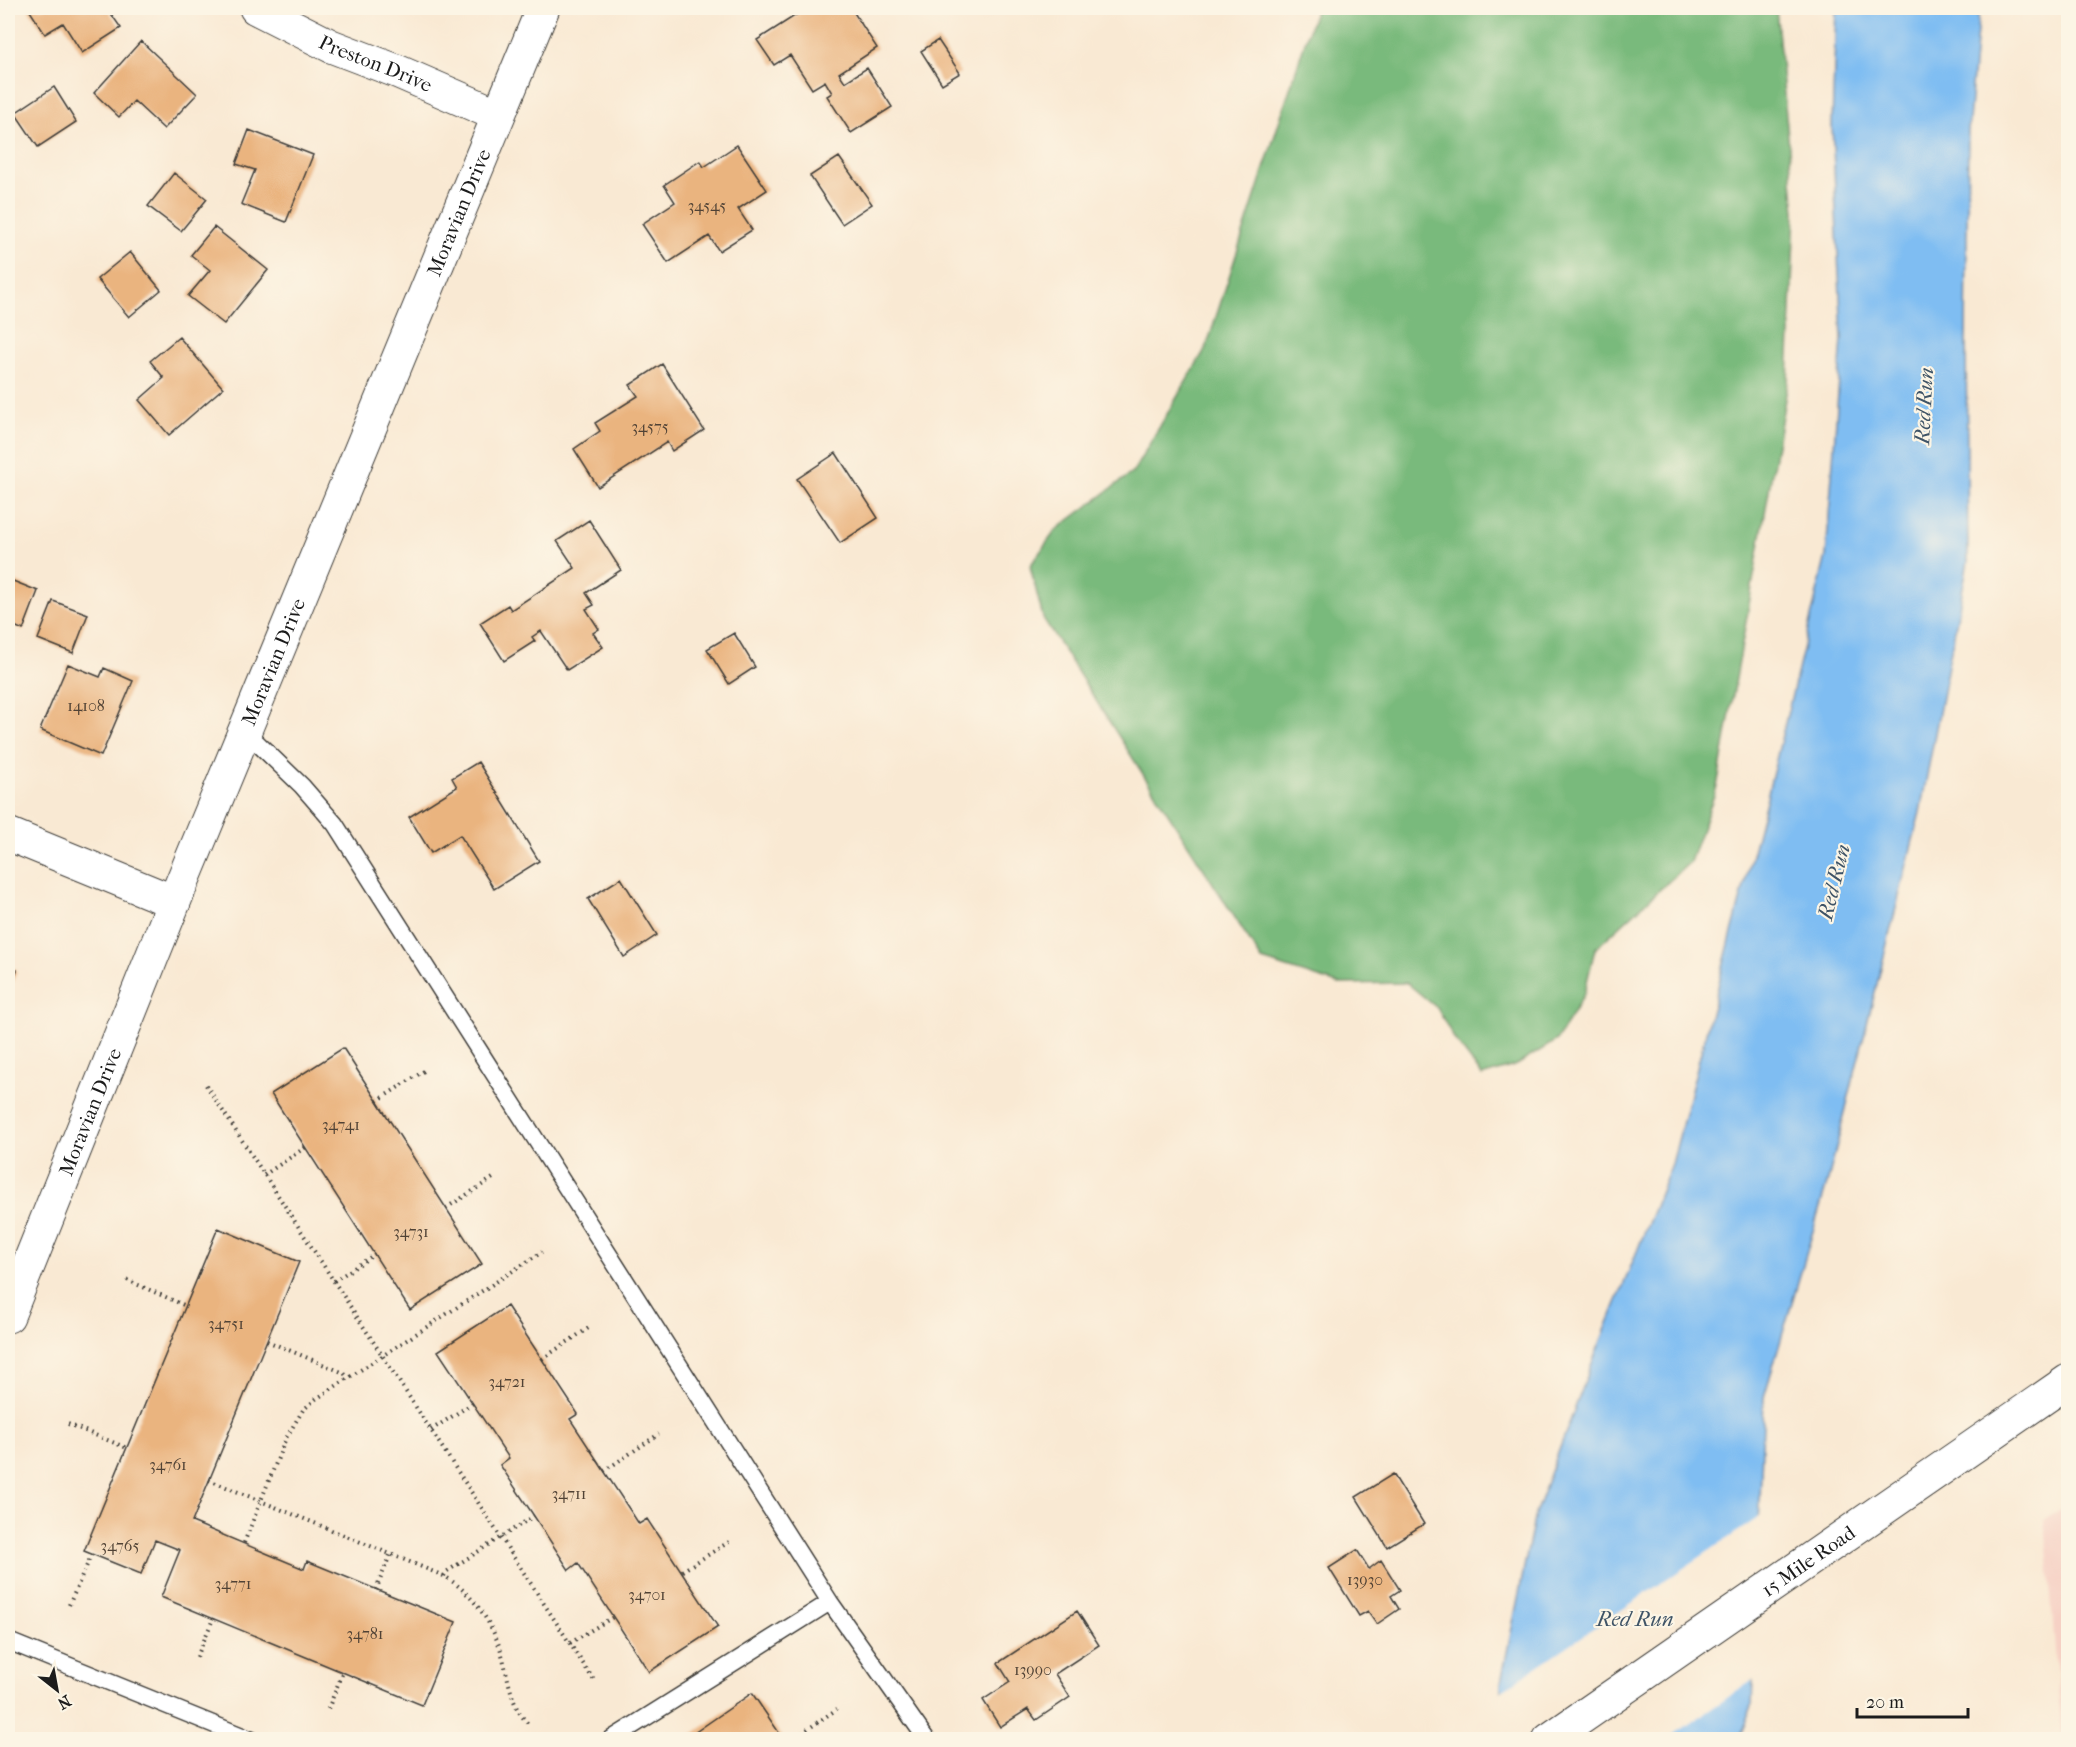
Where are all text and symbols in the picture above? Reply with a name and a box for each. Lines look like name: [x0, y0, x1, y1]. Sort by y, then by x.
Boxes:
street label: Preston Drive: [315, 31, 436, 97]
street label: Moravian Drive: [423, 146, 496, 280]
house number: 34545: [688, 196, 726, 215]
water label: Red Run: [1910, 367, 1938, 447]
house number: 34575: [631, 417, 669, 436]
street label: Moravian Drive: [237, 595, 310, 729]
house number: 14108: [67, 696, 105, 715]
water label: Red Run: [1813, 841, 1855, 924]
street label: Moravian Drive: [54, 1045, 126, 1179]
house number: 34741: [322, 1115, 360, 1134]
house number: 34731: [393, 1222, 429, 1241]
house number: 34751: [208, 1314, 244, 1333]
house number: 34721: [488, 1372, 526, 1391]
house number: 34761: [149, 1455, 187, 1474]
house number: 34711: [552, 1484, 586, 1503]
street label: 15 Mile Road: [1757, 1520, 1860, 1602]
house number: 34765: [101, 1536, 140, 1555]
house number: 13930: [1347, 1570, 1383, 1589]
house number: 34771: [215, 1574, 251, 1593]
house number: 34701: [628, 1585, 666, 1604]
water label: Red Run: [1594, 1607, 1674, 1631]
house number: 34781: [346, 1624, 384, 1643]
north arrow: [27, 1660, 87, 1720]
house number: 13990: [1014, 1660, 1052, 1679]
scale bar: [1857, 1681, 1968, 1719]
text: N: [54, 1691, 75, 1714]
text: 20 m: [1866, 1692, 1904, 1713]

